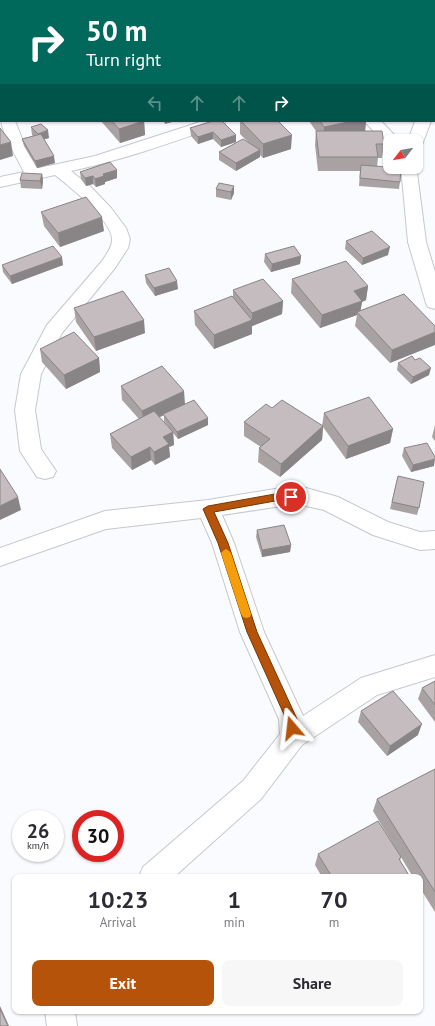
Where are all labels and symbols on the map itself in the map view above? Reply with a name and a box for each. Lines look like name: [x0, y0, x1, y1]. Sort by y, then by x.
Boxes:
north arrow: [383, 134, 423, 174]
pin: [274, 480, 308, 514]
position arrow: [271, 707, 313, 749]
speed limit sign: 30: [72, 810, 124, 862]

